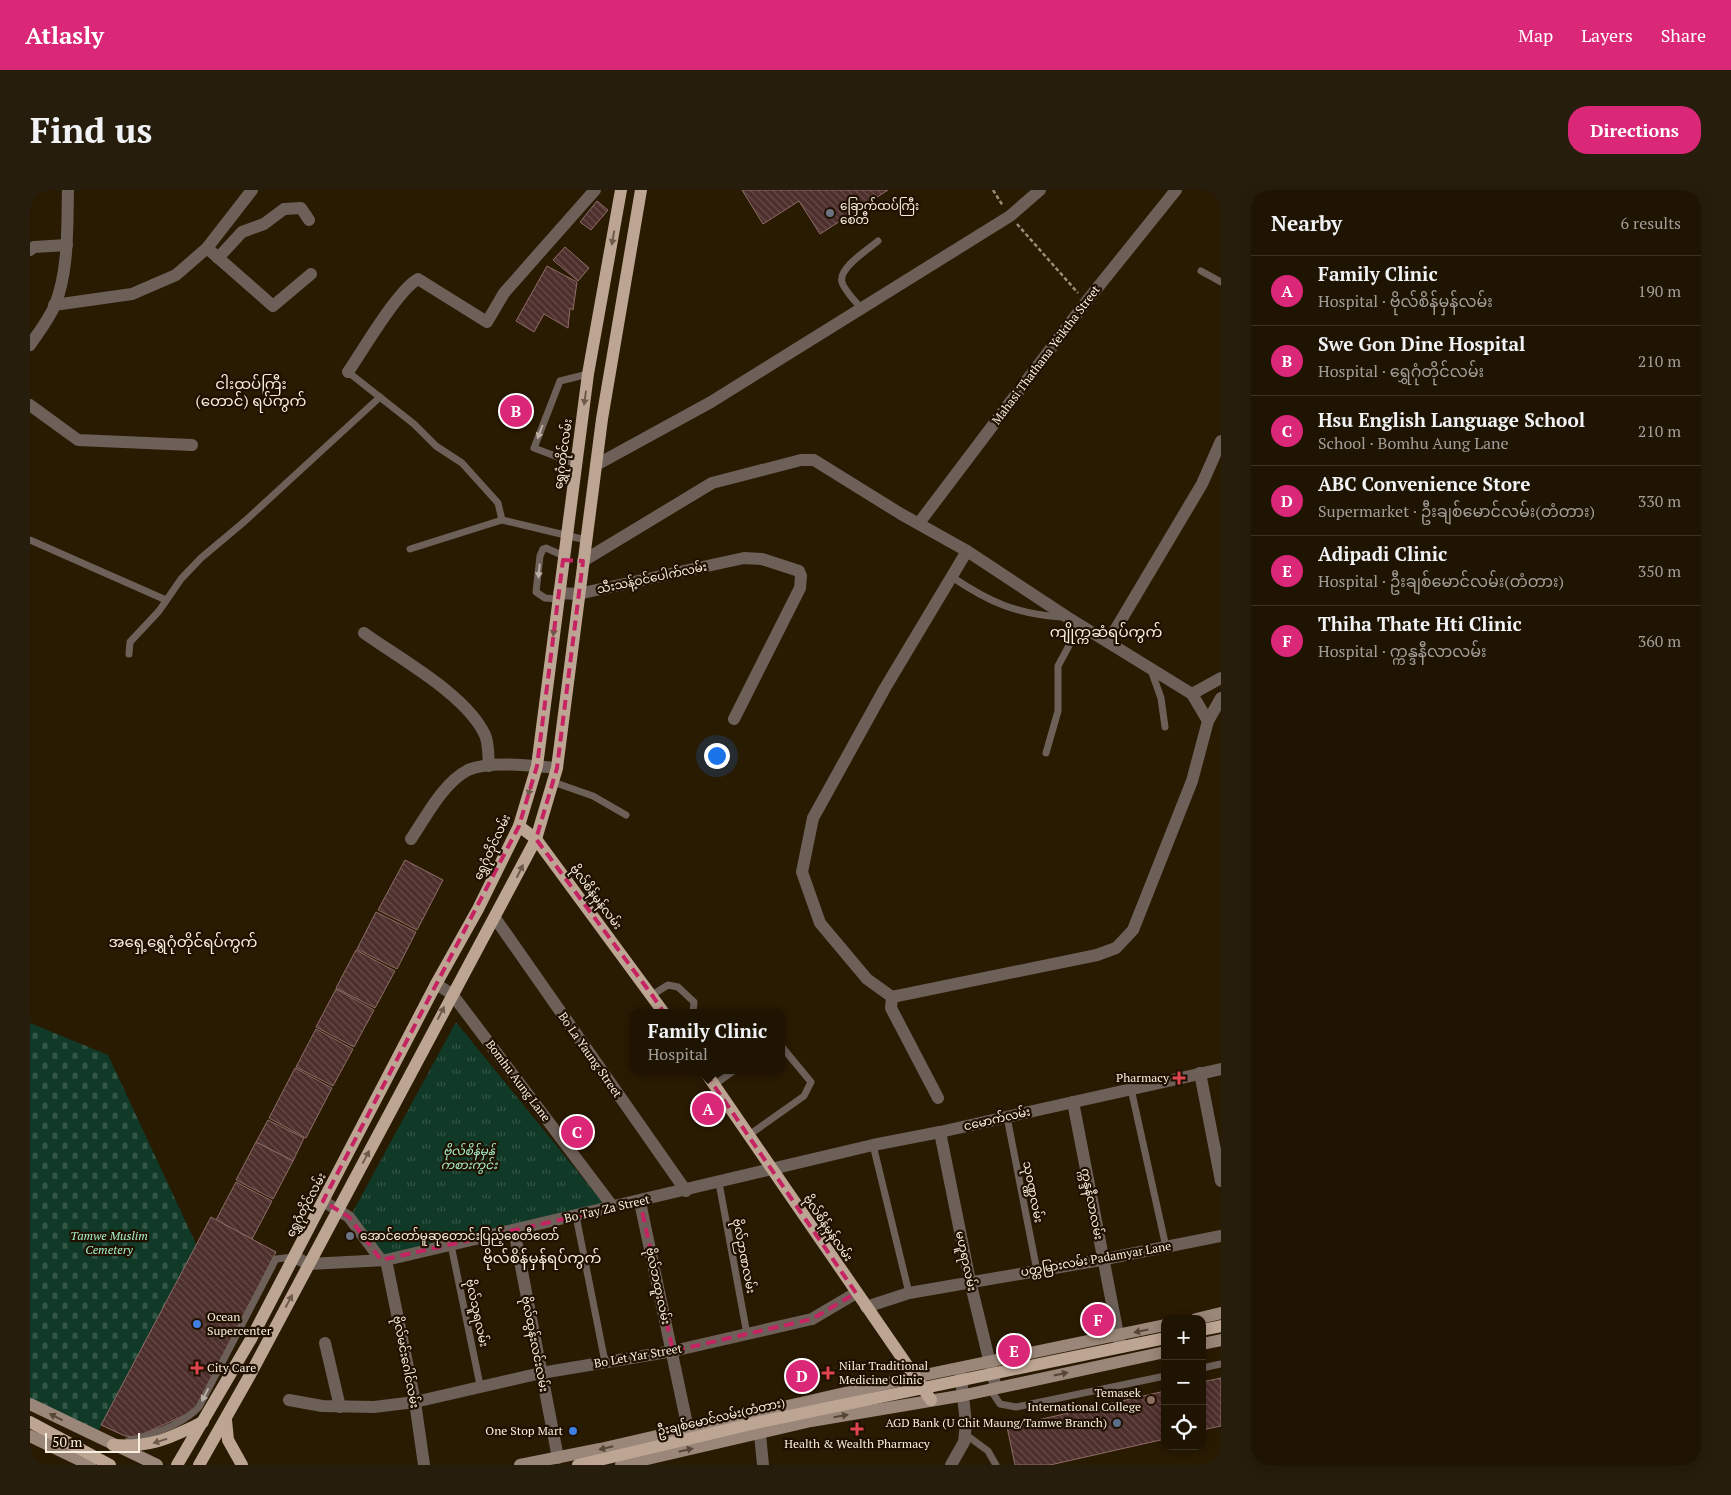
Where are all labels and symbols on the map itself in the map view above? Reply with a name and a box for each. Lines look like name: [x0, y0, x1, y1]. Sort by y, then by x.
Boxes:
place label: ခြောက်ထပ်ကြီး စေတီ: [840, 197, 919, 227]
marker: ခြောက်ထပ်ကြီး စေတီ: [824, 207, 836, 219]
one-way arrow: [608, 230, 616, 246]
street label: Mahasi Thathana Yeiktha Street: [988, 282, 1103, 427]
district label: ငါးထပ်ကြီး (တောင်) ရပ်ကွက်: [196, 373, 307, 413]
one-way arrow: [580, 390, 588, 406]
pin: B: [500, 392, 532, 430]
street label: ရွှေဂုံတိုင်လမ်း: [549, 418, 578, 490]
one-way arrow: [536, 425, 543, 440]
street label: သီးသန့်ဝင်ပေါက်လမ်း: [595, 558, 709, 599]
one-way arrow: [534, 563, 542, 579]
one-way arrow: [550, 621, 558, 637]
district label: ကျိုက္ကဆံရပ်ကွက်: [1050, 621, 1162, 644]
your location: [704, 743, 730, 769]
one-way arrow: [525, 782, 533, 797]
street label: ရွှေဂုံတိုင်လမ်း: [469, 811, 516, 883]
street label: ဗိုလ်စိန်မှန်လမ်း: [565, 861, 626, 934]
one-way arrow: [516, 864, 524, 878]
district label: အရှေ့ရွှေဂုံတိုင်ရပ်ကွက်: [109, 931, 258, 954]
one-way arrow: [437, 1007, 446, 1020]
street label: Bo La Yaung Street: [555, 1009, 626, 1101]
street label: Bomhu Aung Lane: [483, 1037, 554, 1124]
place label: Pharmacy: [1116, 1070, 1170, 1085]
marker: Pharmacy: [1173, 1072, 1185, 1084]
pin: A: [692, 1090, 724, 1128]
street label: ငမောက်လမ်း: [962, 1103, 1032, 1133]
pin: C: [561, 1113, 593, 1151]
park label: ဗိုလ်စိန်မှန် ကစားကွင်း: [441, 1142, 498, 1175]
one-way arrow: [362, 1150, 370, 1164]
street label: သုဝဏ္ဏလမ်း: [1017, 1160, 1048, 1225]
street label: က္ကန္ဒနီလာလမ်း: [1075, 1167, 1108, 1242]
street label: ရွှေဂုံတိုင်လမ်း: [281, 1170, 331, 1241]
street label: Bo Tay Za Street: [563, 1191, 652, 1226]
street label: ဗိုလ်စိန်မှန်လမ်း: [798, 1191, 857, 1266]
street label: ဗိုလ်ဉာဏလမ်း: [727, 1217, 760, 1295]
place label: အောင်တော်မူဆုတောင်းပြည့်စေတီတော်: [360, 1227, 559, 1246]
park label: Tamwe Muslim Cemetery: [70, 1228, 148, 1257]
street label: မဟူရာလမ်း: [950, 1229, 981, 1293]
marker: အောင်တော်မူဆုတောင်းပြည့်စေတီတော်: [344, 1230, 356, 1242]
street label: ပတ္တမြားလမ်း Padamyar Lane: [1019, 1237, 1173, 1282]
street label: ဗိုလ်ဘထူးလမ်း: [640, 1246, 675, 1326]
district label: ဗိုလ်စိန်မှန်ရပ်ကွက်: [483, 1247, 601, 1270]
street label: ဗိုလ်သူရလမ်း: [460, 1277, 493, 1349]
one-way arrow: [285, 1293, 293, 1308]
street label: ဗိုလ်ထွန်းလင်းလမ်း: [516, 1294, 553, 1394]
pin: F: [1082, 1301, 1114, 1339]
place label: Ocean Supercenter: [207, 1309, 272, 1338]
street label: ဗိုလ်မင်းဂေါင်လမ်း: [387, 1314, 424, 1410]
marker: Ocean Supercenter: [191, 1318, 203, 1330]
one-way arrow: [1133, 1327, 1149, 1335]
pin: E: [998, 1332, 1030, 1370]
street label: Bo Let Yar Street: [593, 1340, 684, 1371]
pin: D: [786, 1357, 818, 1395]
place label: Nilar Traditional Medicine Clinic: [839, 1358, 928, 1387]
place label: City Care: [207, 1360, 256, 1375]
marker: City Care: [191, 1362, 203, 1374]
marker: Nilar Traditional Medicine Clinic: [821, 1366, 835, 1380]
one-way arrow: [1053, 1370, 1069, 1378]
place label: Temasek International College: [1027, 1385, 1142, 1414]
one-way arrow: [201, 1388, 209, 1402]
street label: ဦးချစ်မောင်လမ်း(တံတား): [655, 1394, 787, 1441]
marker: Temasek International College: [1145, 1394, 1157, 1406]
one-way arrow: [834, 1412, 849, 1420]
one-way arrow: [48, 1413, 63, 1421]
place label: AGD Bank (U Chit Maung/Tamwe Branch): [885, 1415, 1107, 1430]
marker: AGD Bank (U Chit Maung/Tamwe Branch): [1111, 1417, 1123, 1429]
place label: One Stop Mart: [485, 1423, 564, 1438]
marker: Health & Wealth Pharmacy: [851, 1423, 863, 1435]
marker: One Stop Mart: [567, 1425, 579, 1437]
scale bar: [45, 1430, 140, 1453]
place label: Health & Wealth Pharmacy: [784, 1436, 931, 1451]
one-way arrow: [152, 1438, 167, 1446]
one-way arrow: [599, 1444, 614, 1452]
one-way arrow: [678, 1446, 694, 1454]

